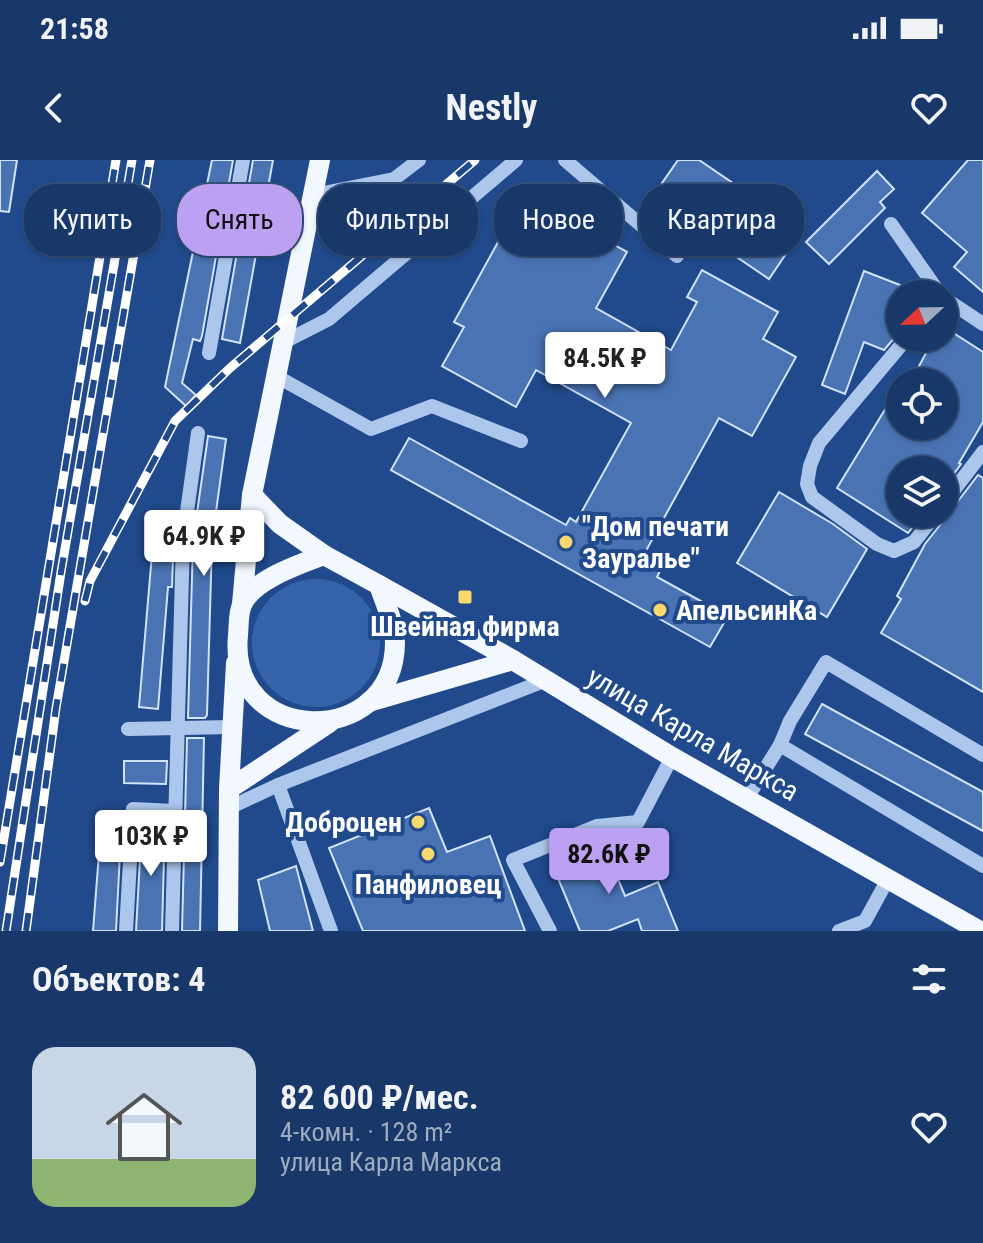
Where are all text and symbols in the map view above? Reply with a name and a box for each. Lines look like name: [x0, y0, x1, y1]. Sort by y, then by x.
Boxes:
text: 21:58: [40, 11, 109, 46]
icon: back: [32, 86, 76, 130]
icon: heart: [907, 86, 951, 130]
text: Nestly: [446, 87, 537, 129]
chip: Купить: [24, 184, 161, 256]
chip: Снять: [177, 184, 302, 256]
chip: Фильтры: [318, 184, 478, 256]
chip: Новое: [494, 184, 623, 256]
chip: Квартира: [639, 184, 804, 256]
north arrow: [886, 280, 958, 352]
map controls: [886, 280, 958, 528]
pin: 84.5K ₽: [531, 332, 679, 400]
text: 84.5K ₽: [563, 343, 647, 373]
button: locate: [886, 368, 958, 440]
button: layers: [886, 456, 958, 528]
pin: 64.9K ₽: [130, 510, 278, 578]
place label: "Дом печати Зауралье": [582, 510, 729, 575]
text: 64.9K ₽: [162, 521, 246, 551]
marker: "Дом печати Зауралье": [557, 533, 575, 551]
marker: Швейная фирма: [456, 588, 474, 606]
place label: АпельсинКа: [676, 594, 817, 627]
marker: АпельсинКа: [651, 601, 669, 619]
place label: Швейная фирма: [370, 610, 560, 643]
street label: улица Карла Маркса: [581, 660, 805, 808]
place label: Доброцен: [286, 806, 402, 839]
pin: 103K ₽: [86, 810, 216, 878]
marker: Доброцен: [409, 813, 427, 831]
text: 103K ₽: [113, 821, 189, 851]
pin: 82.6K ₽: [535, 828, 683, 896]
text: 82.6K ₽: [567, 839, 651, 869]
marker: Панфиловец: [419, 845, 437, 863]
place label: Панфиловец: [355, 868, 501, 901]
icon: filters: [907, 957, 951, 1001]
text: Объектов: 4: [32, 959, 206, 999]
text: 82 600 ₽/мес.: [280, 1077, 479, 1117]
icon: home: [96, 1079, 192, 1175]
icon: heart: [907, 1105, 951, 1149]
text: 4-комн. · 128 m²: [280, 1117, 452, 1147]
text: улица Карла Маркса: [280, 1147, 502, 1177]

